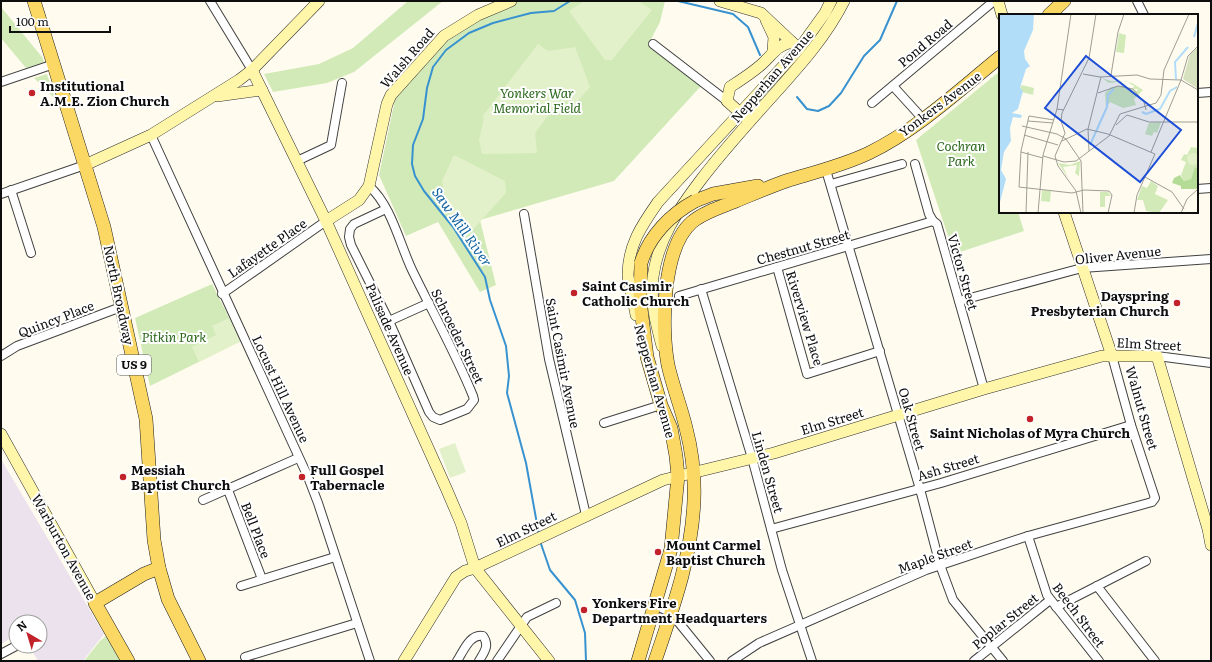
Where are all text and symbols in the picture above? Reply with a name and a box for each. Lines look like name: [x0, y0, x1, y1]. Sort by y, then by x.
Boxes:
scale bar: [10, 8, 110, 34]
text: 100 m: [16, 12, 49, 30]
street label: Pond Road: [893, 14, 956, 71]
inset map: [999, 14, 1198, 213]
street label: Walsh Road: [375, 23, 438, 92]
street label: Nepperhan Avenue: [726, 25, 818, 126]
street label: Yonkers Avenue: [895, 66, 985, 141]
place label: Institutional A.M.E. Zion Church: [40, 76, 170, 110]
park label: Yonkers War Memorial Field: [493, 83, 582, 117]
marker: Institutional A.M.E. Zion Church: [27, 88, 37, 98]
park label: Cochran Park: [936, 136, 986, 170]
water label: Saw Mill River: [428, 183, 498, 271]
street label: Lafayette Place: [223, 213, 310, 282]
street label: Chestnut Street: [754, 224, 852, 269]
street label: Victor Street: [943, 231, 984, 313]
street label: Oliver Avenue: [1074, 241, 1162, 268]
street label: North Broadway: [100, 243, 139, 347]
street label: Riverview Place: [782, 268, 829, 368]
place label: Saint Casimir Catholic Church: [582, 276, 690, 310]
street label: Palisade Avenue: [362, 280, 419, 378]
street label: Schroeder Street: [427, 285, 490, 387]
place label: Dayspring Presbyterian Church: [1031, 286, 1169, 320]
marker: Saint Casimir Catholic Church: [569, 288, 579, 298]
street label: Quincy Place: [15, 295, 97, 342]
street label: Saint Casimir Avenue: [542, 296, 585, 430]
marker: Dayspring Presbyterian Church: [1172, 298, 1182, 308]
street label: Nepperhan Avenue: [630, 322, 681, 440]
park label: Pitkin Park: [142, 327, 207, 346]
street label: Locust Hill Avenue: [248, 332, 315, 446]
street label: Elm Street: [1116, 332, 1183, 355]
road number: US 9: [117, 355, 151, 375]
street label: Walnut Street: [1121, 364, 1164, 453]
street label: Oak Street: [894, 385, 931, 453]
street label: Elm Street: [798, 402, 866, 439]
marker: Saint Nicholas of Myra Church: [1025, 414, 1035, 424]
place label: Saint Nicholas of Myra Church: [930, 423, 1130, 442]
street label: Linden Street: [748, 429, 789, 516]
street label: Ash Street: [915, 448, 982, 485]
place label: Messiah Baptist Church: [131, 460, 230, 494]
place label: Full Gospel Tabernacle: [310, 460, 384, 494]
marker: Messiah Baptist Church: [118, 472, 128, 482]
marker: Full Gospel Tabernacle: [297, 472, 307, 482]
street label: Warburton Avenue: [27, 490, 102, 603]
street label: Bell Place: [237, 499, 276, 561]
street label: Elm Street: [492, 505, 560, 551]
street label: Maple Street: [895, 533, 976, 578]
place label: Mount Carmel Baptist Church: [666, 535, 765, 569]
marker: Mount Carmel Baptist Church: [653, 547, 663, 557]
street label: Beech Street: [1049, 578, 1111, 652]
street label: Poplar Street: [967, 587, 1042, 653]
place label: Yonkers Fire Department Headquarters: [592, 593, 767, 627]
marker: Yonkers Fire Department Headquarters: [579, 605, 589, 615]
north arrow: [8, 614, 48, 654]
text: N: [13, 616, 30, 634]

